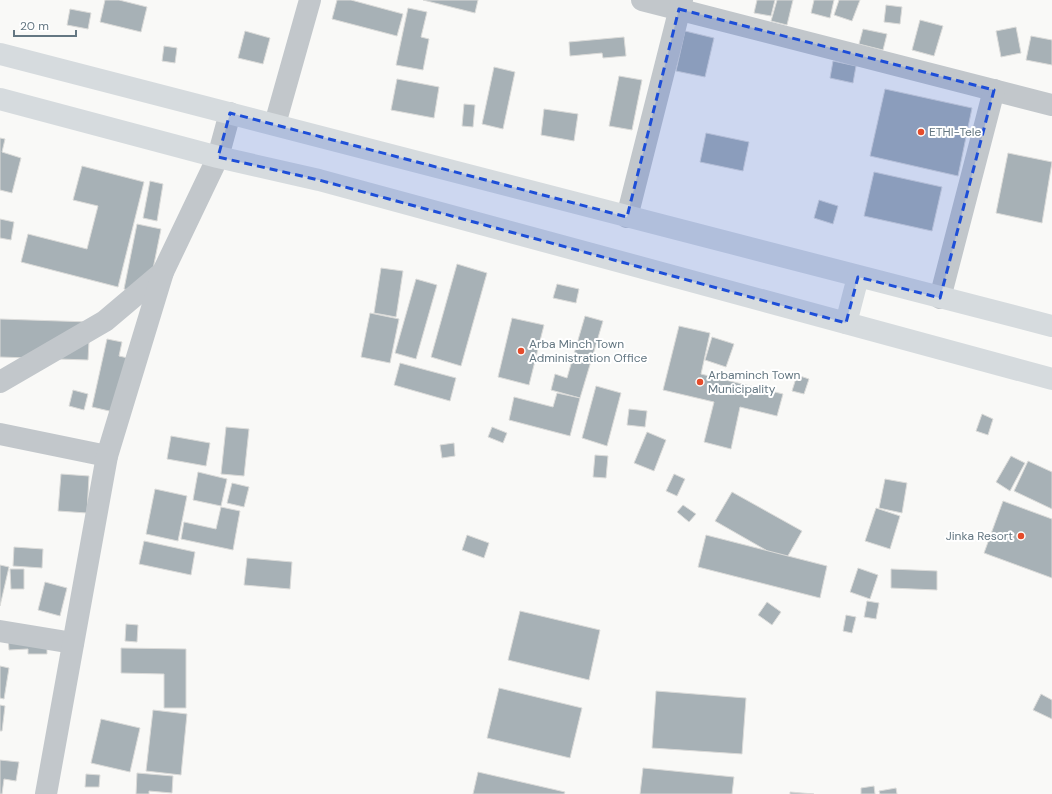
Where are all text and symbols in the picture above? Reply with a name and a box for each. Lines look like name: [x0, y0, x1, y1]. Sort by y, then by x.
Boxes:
scale bar: [14, 12, 76, 38]
text: 20 m: [20, 18, 49, 34]
place label: ETHI-Tele: [929, 124, 982, 140]
marker: ETHI-Tele: [916, 127, 926, 137]
place label: Arba Minch Town Administration Office: [529, 336, 648, 366]
marker: Arba Minch Town Administration Office: [516, 346, 526, 356]
place label: Arbaminch Town Municipality: [708, 367, 801, 397]
marker: Arbaminch Town Municipality: [695, 377, 705, 387]
place label: Jinka Resort: [946, 528, 1013, 544]
marker: Jinka Resort: [1016, 531, 1026, 541]

